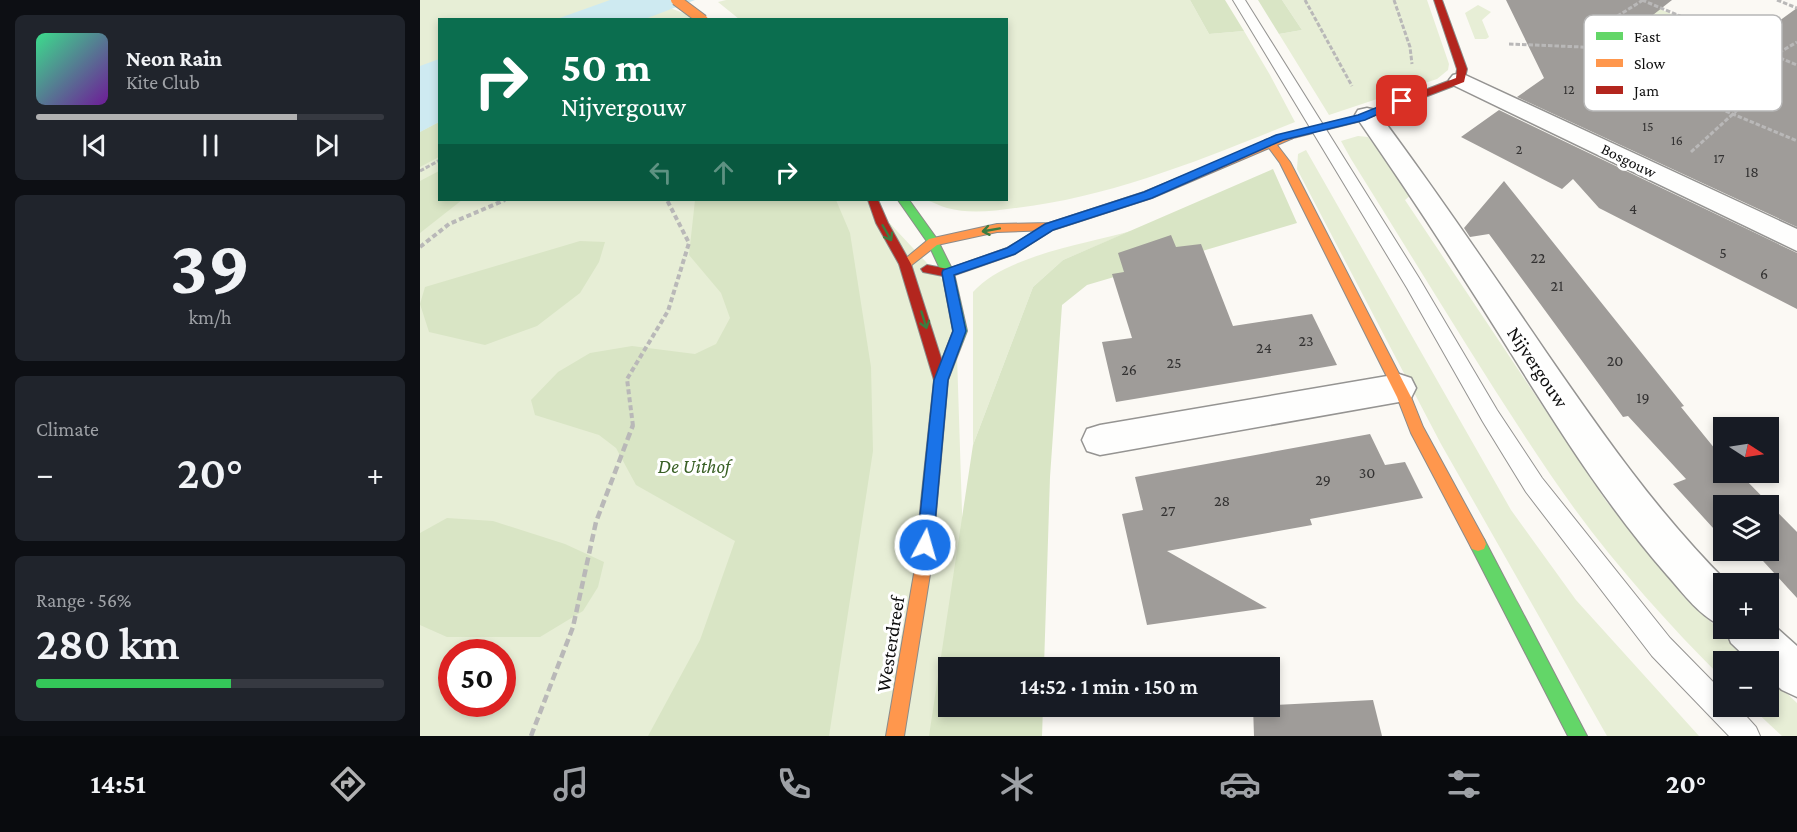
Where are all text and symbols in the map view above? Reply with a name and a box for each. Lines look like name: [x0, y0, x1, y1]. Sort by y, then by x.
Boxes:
legend: [1584, 15, 1782, 111]
text: Fast: [1634, 28, 1661, 45]
icon: right: [462, 42, 540, 120]
text: 50 m: [561, 43, 651, 90]
text: Neon Rain: [126, 46, 222, 71]
text: Slow: [1634, 55, 1666, 72]
text: Kite Club: [126, 71, 200, 93]
pin: [1376, 75, 1427, 126]
house number: 12: [1563, 81, 1575, 97]
text: Jam: [1632, 82, 1659, 100]
icon: arrive: [1385, 84, 1418, 117]
text: Nijvergouw: [561, 92, 686, 122]
house number: 15: [1642, 118, 1654, 134]
icon: previous: [78, 129, 111, 162]
icon: pause: [194, 129, 227, 162]
icon: next: [310, 129, 343, 162]
house number: 16: [1671, 132, 1683, 148]
street label: Bosgouw: [1598, 140, 1659, 182]
house number: 2: [1516, 141, 1523, 157]
house number: 17: [1713, 150, 1725, 166]
icon: left: [644, 156, 677, 189]
icon: ahead: [707, 156, 740, 189]
icon: right: [770, 156, 803, 189]
house number: 18: [1745, 163, 1759, 180]
house number: 4: [1629, 200, 1637, 217]
text: 39: [170, 223, 250, 310]
one-way arrow: [882, 224, 894, 241]
one-way arrow: [981, 225, 1001, 236]
house number: 5: [1719, 244, 1727, 261]
house number: 22: [1530, 249, 1546, 266]
house number: 6: [1760, 265, 1768, 282]
house number: 21: [1551, 277, 1563, 294]
text: km/h: [188, 306, 232, 328]
one-way arrow: [919, 310, 930, 329]
street label: Nijvergouw: [1502, 322, 1573, 412]
house number: 23: [1298, 332, 1314, 349]
house number: 24: [1256, 339, 1272, 356]
house number: 20: [1607, 352, 1623, 369]
house number: 25: [1166, 354, 1182, 371]
house number: 26: [1121, 361, 1137, 378]
house number: 19: [1636, 389, 1650, 406]
north arrow: [1713, 417, 1779, 483]
map controls: [1713, 417, 1779, 717]
text: Climate: [36, 418, 99, 440]
text: 20°: [177, 448, 243, 498]
text: −: [36, 455, 53, 492]
text: +: [367, 455, 384, 492]
park label: De Uithof: [658, 455, 733, 478]
house number: 30: [1359, 464, 1375, 481]
house number: 29: [1315, 471, 1331, 488]
house number: 28: [1214, 492, 1230, 509]
button: layers: [1713, 495, 1779, 561]
house number: 27: [1161, 502, 1176, 519]
position arrow: [893, 513, 957, 577]
button: +: [1713, 573, 1779, 639]
text: Range · 56%: [36, 589, 131, 611]
street label: Westerdreef: [872, 593, 909, 694]
text: 280 km: [36, 619, 180, 669]
speed limit sign: 50: [438, 639, 516, 717]
button: −: [1713, 651, 1779, 717]
text: 14:52 · 1 min · 150 m: [1020, 674, 1198, 699]
icon: directions: [327, 763, 369, 805]
icon: music: [550, 763, 592, 805]
icon: phone: [773, 763, 815, 805]
icon: climate: [996, 763, 1038, 805]
icon: car: [1219, 763, 1261, 805]
icon: filters: [1443, 763, 1485, 805]
text: 14:51: [91, 769, 146, 799]
text: 20°: [1666, 769, 1706, 799]

